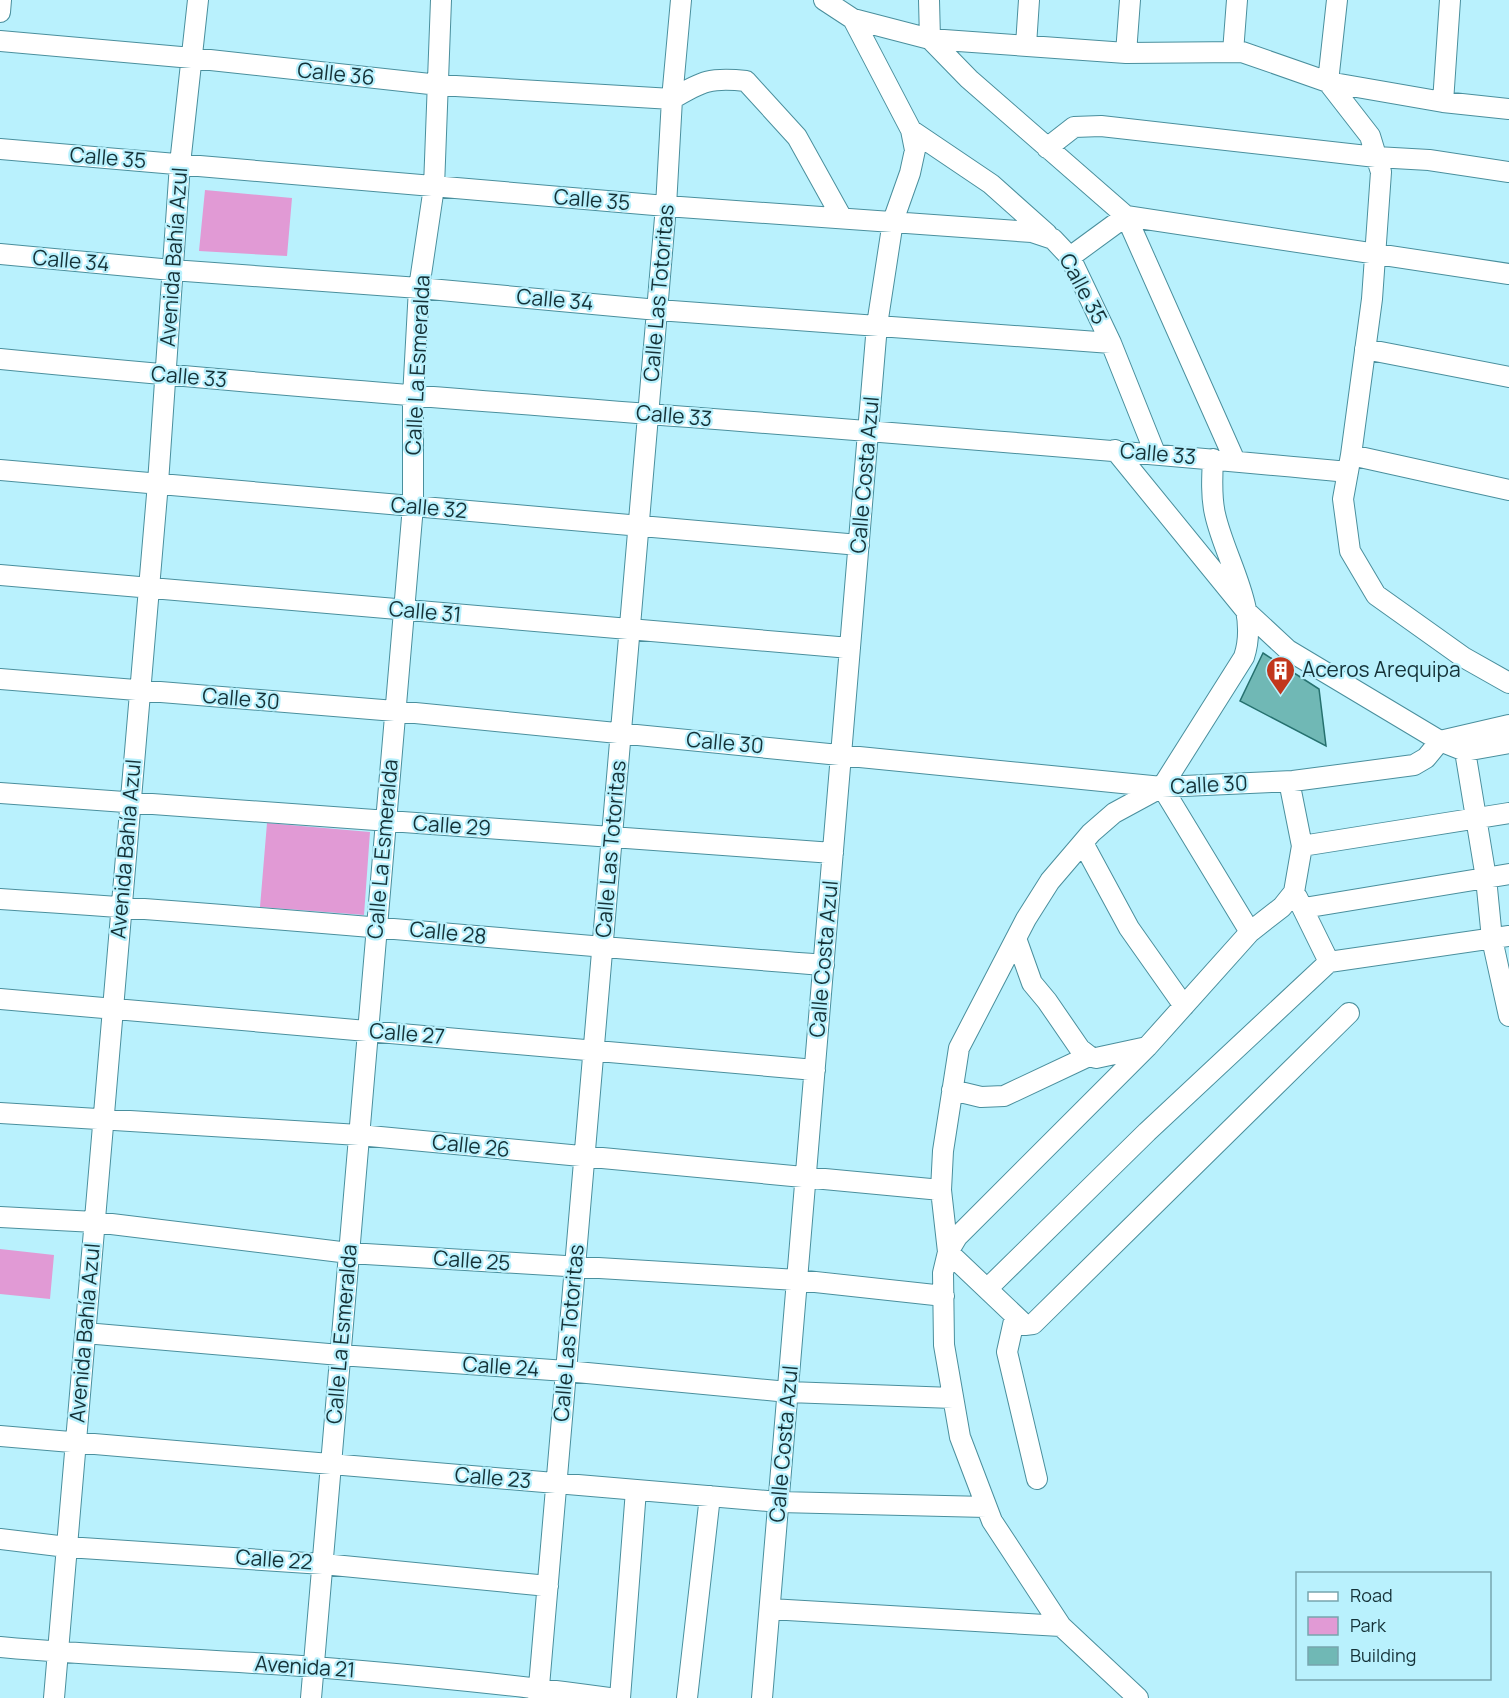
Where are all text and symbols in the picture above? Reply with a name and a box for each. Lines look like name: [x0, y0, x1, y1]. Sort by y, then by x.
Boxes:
street label: Calle 36: [296, 55, 376, 91]
street label: Calle 35: [69, 140, 148, 174]
street label: Avenida Bahía Azul: [153, 166, 193, 348]
street label: Calle 35: [553, 182, 632, 216]
street label: Calle Las Totoritas: [636, 203, 680, 383]
street label: Calle 34: [32, 243, 111, 277]
street label: Calle 35: [1054, 248, 1114, 329]
street label: Calle La Esmeralda: [398, 274, 436, 456]
street label: Calle 34: [516, 282, 595, 316]
street label: Calle 33: [150, 359, 228, 393]
street label: Calle Costa Azul: [843, 395, 885, 555]
street label: Calle 33: [635, 398, 713, 432]
street label: Calle 33: [1119, 436, 1197, 470]
street label: Calle 32: [390, 490, 468, 524]
street label: Calle 31: [388, 594, 463, 628]
building icon: Aceros Arequipa: [1265, 654, 1297, 696]
place label: Aceros Arequipa: [1302, 655, 1461, 683]
street label: Calle 30: [201, 681, 281, 715]
street label: Calle 30: [685, 725, 765, 759]
street label: Avenida Bahía Azul: [103, 758, 147, 940]
street label: Calle La Esmeralda: [360, 758, 404, 940]
street label: Calle Las Totoritas: [588, 759, 632, 939]
street label: Calle 30: [1170, 768, 1248, 800]
street label: Calle 29: [412, 808, 492, 842]
street label: Calle Costa Azul: [802, 879, 844, 1039]
street label: Calle 28: [408, 914, 488, 950]
street label: Calle 27: [368, 1016, 446, 1050]
street label: Calle 26: [431, 1127, 511, 1163]
street label: Avenida Bahía Azul: [62, 1242, 106, 1424]
street label: Calle La Esmeralda: [319, 1243, 363, 1425]
street label: Calle 25: [433, 1243, 511, 1277]
street label: Calle Las Totoritas: [546, 1243, 590, 1423]
street label: Calle 24: [462, 1349, 540, 1383]
street label: Calle Costa Azul: [762, 1364, 804, 1524]
street label: Calle 23: [454, 1460, 532, 1494]
street label: Calle 22: [235, 1542, 313, 1576]
legend: [1296, 1572, 1491, 1680]
text: Road: [1350, 1583, 1393, 1607]
text: Park: [1350, 1613, 1387, 1637]
text: Building: [1350, 1643, 1416, 1667]
street label: Avenida 21: [254, 1649, 356, 1683]

